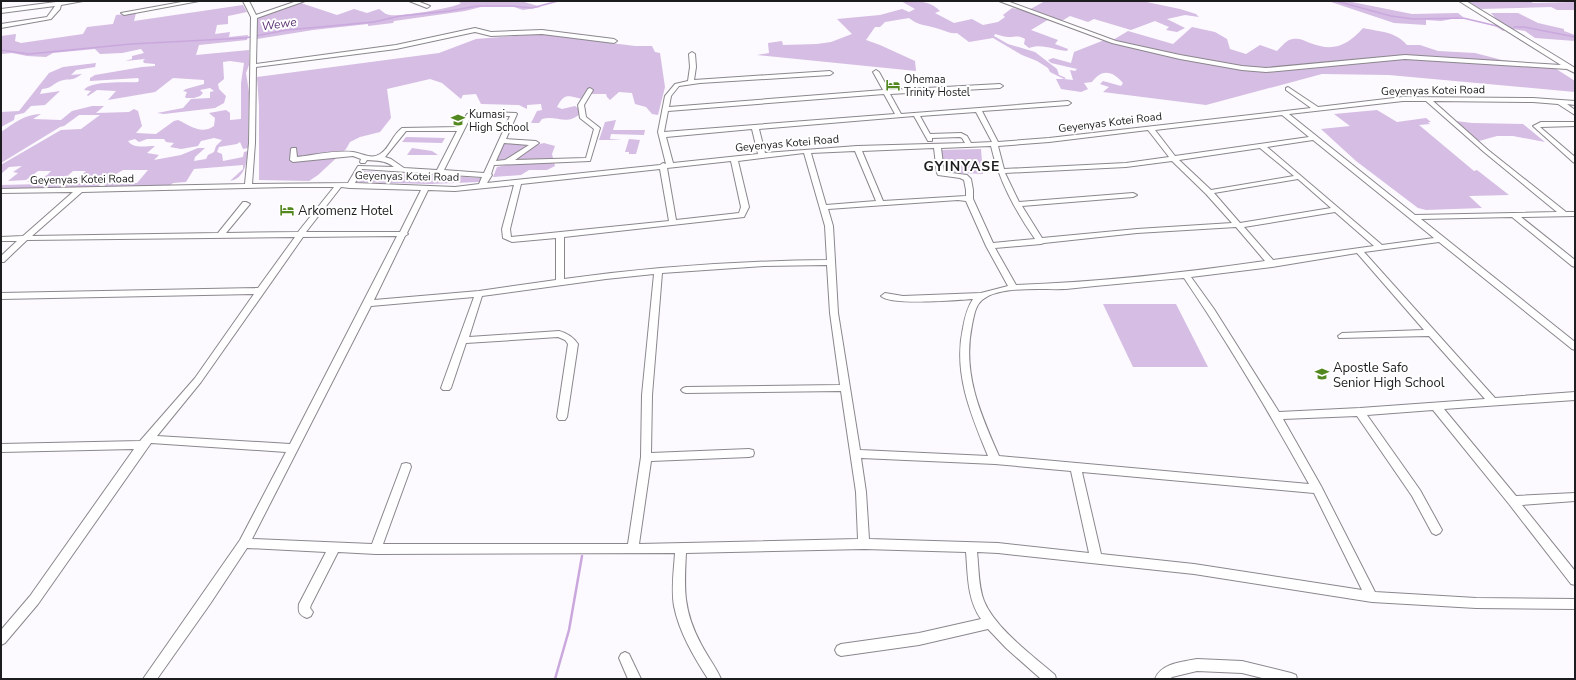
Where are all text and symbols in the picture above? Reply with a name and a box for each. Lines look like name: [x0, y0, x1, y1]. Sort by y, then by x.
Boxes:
water label: Wewe: [260, 14, 298, 34]
place label: Ohemaa Trinity Hostel: [904, 72, 971, 100]
hotel icon: Ohemaa Trinity Hostel: [885, 77, 901, 93]
street label: Geyenyas Kotei Road: [1381, 82, 1485, 99]
place label: Kumasi High School: [469, 107, 530, 135]
street label: Geyenyas Kotei Road: [1057, 109, 1163, 136]
school or university icon: Kumasi High School: [450, 112, 466, 128]
street label: Geyenyas Kotei Road: [734, 131, 840, 156]
district label: GYINYASE: [924, 157, 1000, 176]
street label: Geyenyas Kotei Road: [355, 168, 459, 185]
street label: Geyenyas Kotei Road: [30, 171, 134, 188]
hotel icon: Arkomenz Hotel: [279, 202, 295, 218]
place label: Arkomenz Hotel: [298, 202, 393, 220]
place label: Apostle Safo Senior High School: [1333, 359, 1445, 392]
school or university icon: Apostle Safo Senior High School: [1314, 366, 1330, 382]

